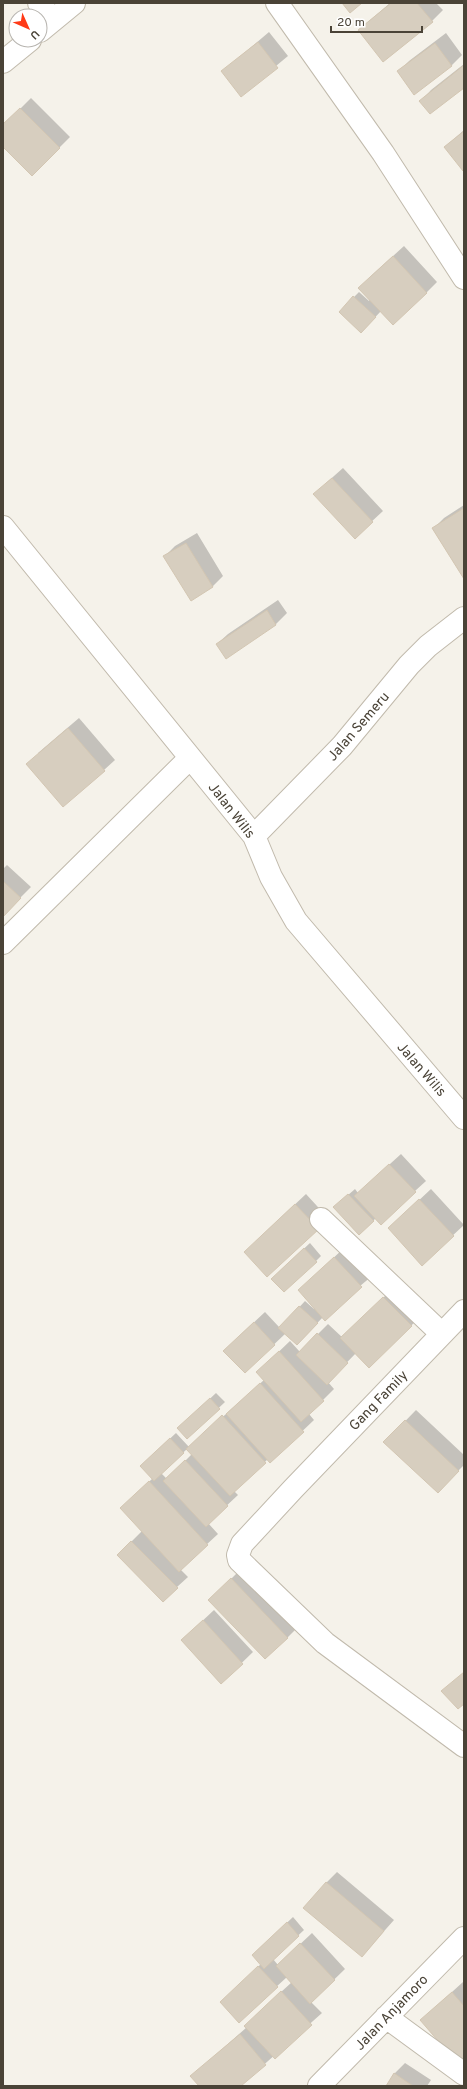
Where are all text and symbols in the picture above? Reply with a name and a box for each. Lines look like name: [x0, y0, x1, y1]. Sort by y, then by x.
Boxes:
north arrow: [8, 8, 48, 48]
scale bar: [331, 8, 422, 34]
text: 20 m: [337, 15, 365, 31]
text: U: [27, 27, 42, 42]
street label: Jalan Semeru: [324, 689, 394, 765]
street label: Jalan Wilis: [204, 780, 258, 842]
street label: Jalan Wilis: [393, 1039, 449, 1101]
street label: Gang Family: [346, 1367, 412, 1435]
street label: Jalan Anjamoro: [352, 1972, 433, 2054]

